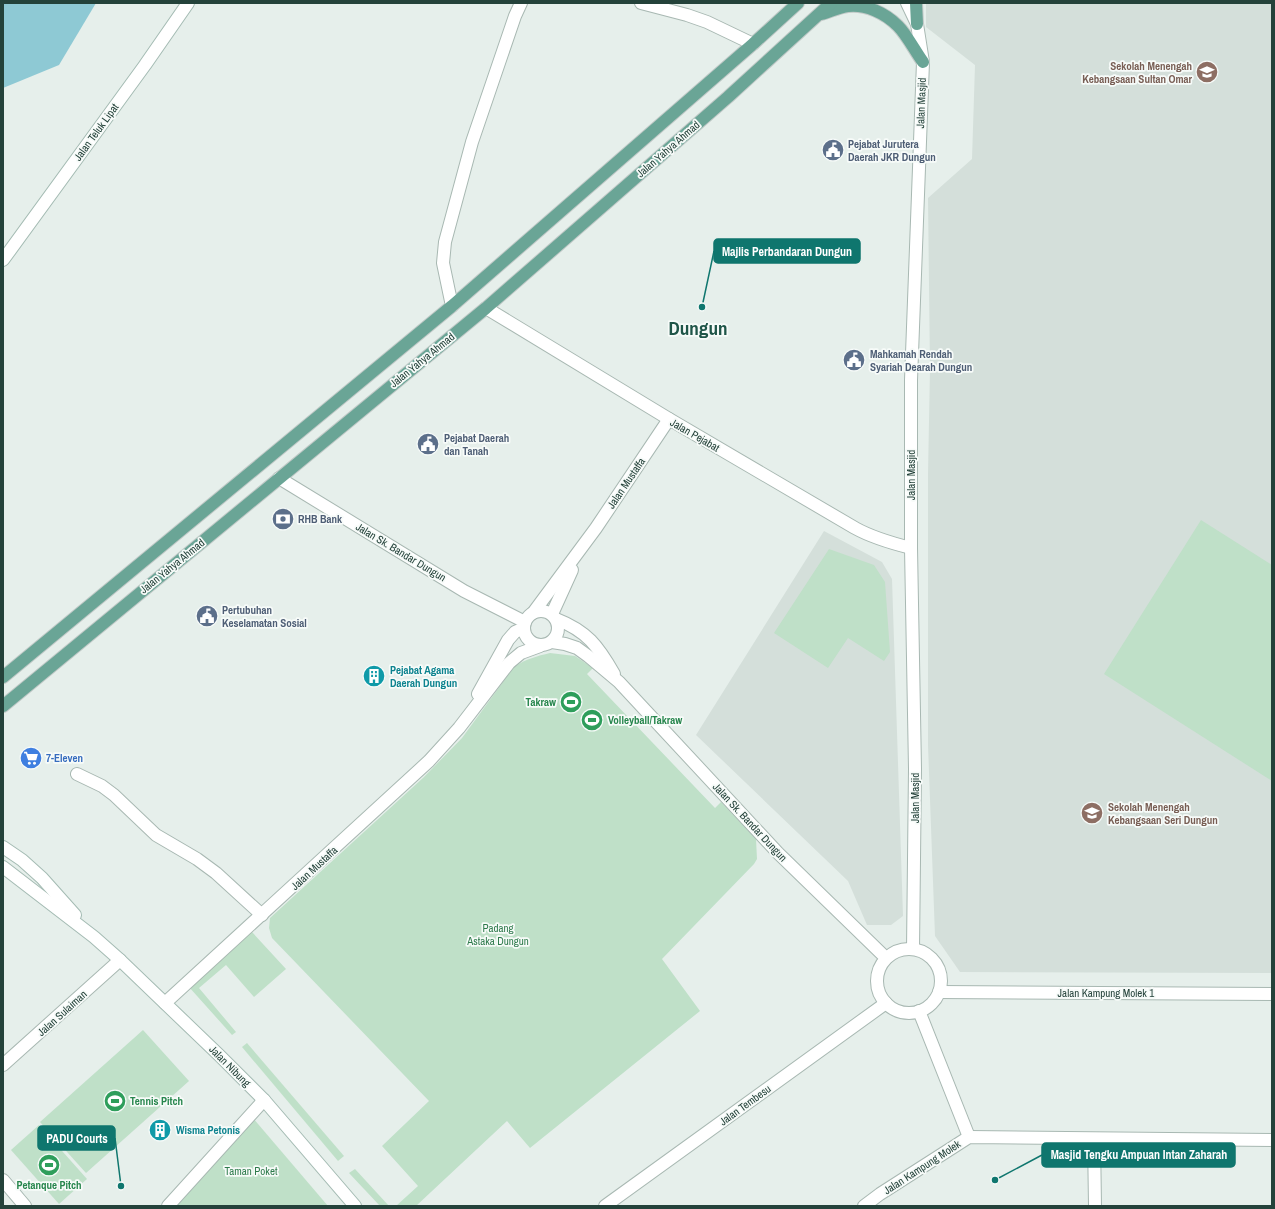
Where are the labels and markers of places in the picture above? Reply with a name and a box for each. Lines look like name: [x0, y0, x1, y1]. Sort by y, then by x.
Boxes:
place label: Sekolah Menengah Kebangsaan Sultan Omar: [1082, 59, 1192, 86]
school or university icon: Sekolah Menengah Kebangsaan Sultan Omar: [1194, 59, 1220, 85]
public building icon: Pejabat Jurutera Daerah JKR Dungun: [820, 137, 846, 163]
place label: Pejabat Jurutera Daerah JKR Dungun: [848, 137, 936, 164]
callout: Majlis Perbandaran Dungun: [714, 239, 860, 263]
public building icon: Mahkamah Rendah Syariah Dearah Dungun: [841, 347, 867, 373]
place label: Mahkamah Rendah Syariah Dearah Dungun: [870, 347, 972, 374]
public building icon: Pejabat Daerah dan Tanah: [415, 431, 441, 457]
place label: Pejabat Daerah dan Tanah: [444, 431, 509, 458]
bank icon: RHB Bank: [270, 506, 296, 532]
place label: RHB Bank: [298, 512, 343, 526]
public building icon: Pertubuhan Keselamatan Sosial: [194, 603, 220, 629]
place label: Pertubuhan Keselamatan Sosial: [222, 603, 307, 630]
building icon: Pejabat Agama Daerah Dungun: [361, 663, 387, 689]
place label: Pejabat Agama Daerah Dungun: [390, 663, 457, 690]
sports icon: Takraw: [558, 689, 584, 715]
place label: Takraw: [526, 695, 556, 709]
sports icon: Volleyball/Takraw: [579, 707, 605, 733]
place label: Volleyball/Takraw: [608, 713, 682, 727]
supermarket icon: 7-Eleven: [18, 745, 44, 771]
place label: 7-Eleven: [46, 751, 83, 765]
school or university icon: Sekolah Menengah Kebangsaan Seri Dungun: [1079, 800, 1105, 826]
place label: Sekolah Menengah Kebangsaan Seri Dungun: [1108, 800, 1218, 827]
sports icon: Tennis Pitch: [102, 1088, 128, 1114]
place label: Tennis Pitch: [130, 1094, 183, 1108]
building icon: Wisma Petonis: [147, 1117, 173, 1143]
place label: Wisma Petonis: [176, 1123, 240, 1137]
callout: PADU Courts: [38, 1126, 115, 1150]
callout: Masjid Tengku Ampuan Intan Zaharah: [1042, 1143, 1235, 1167]
sports icon: Petanque Pitch: [36, 1152, 62, 1178]
place label: Petanque Pitch: [16, 1178, 82, 1192]

